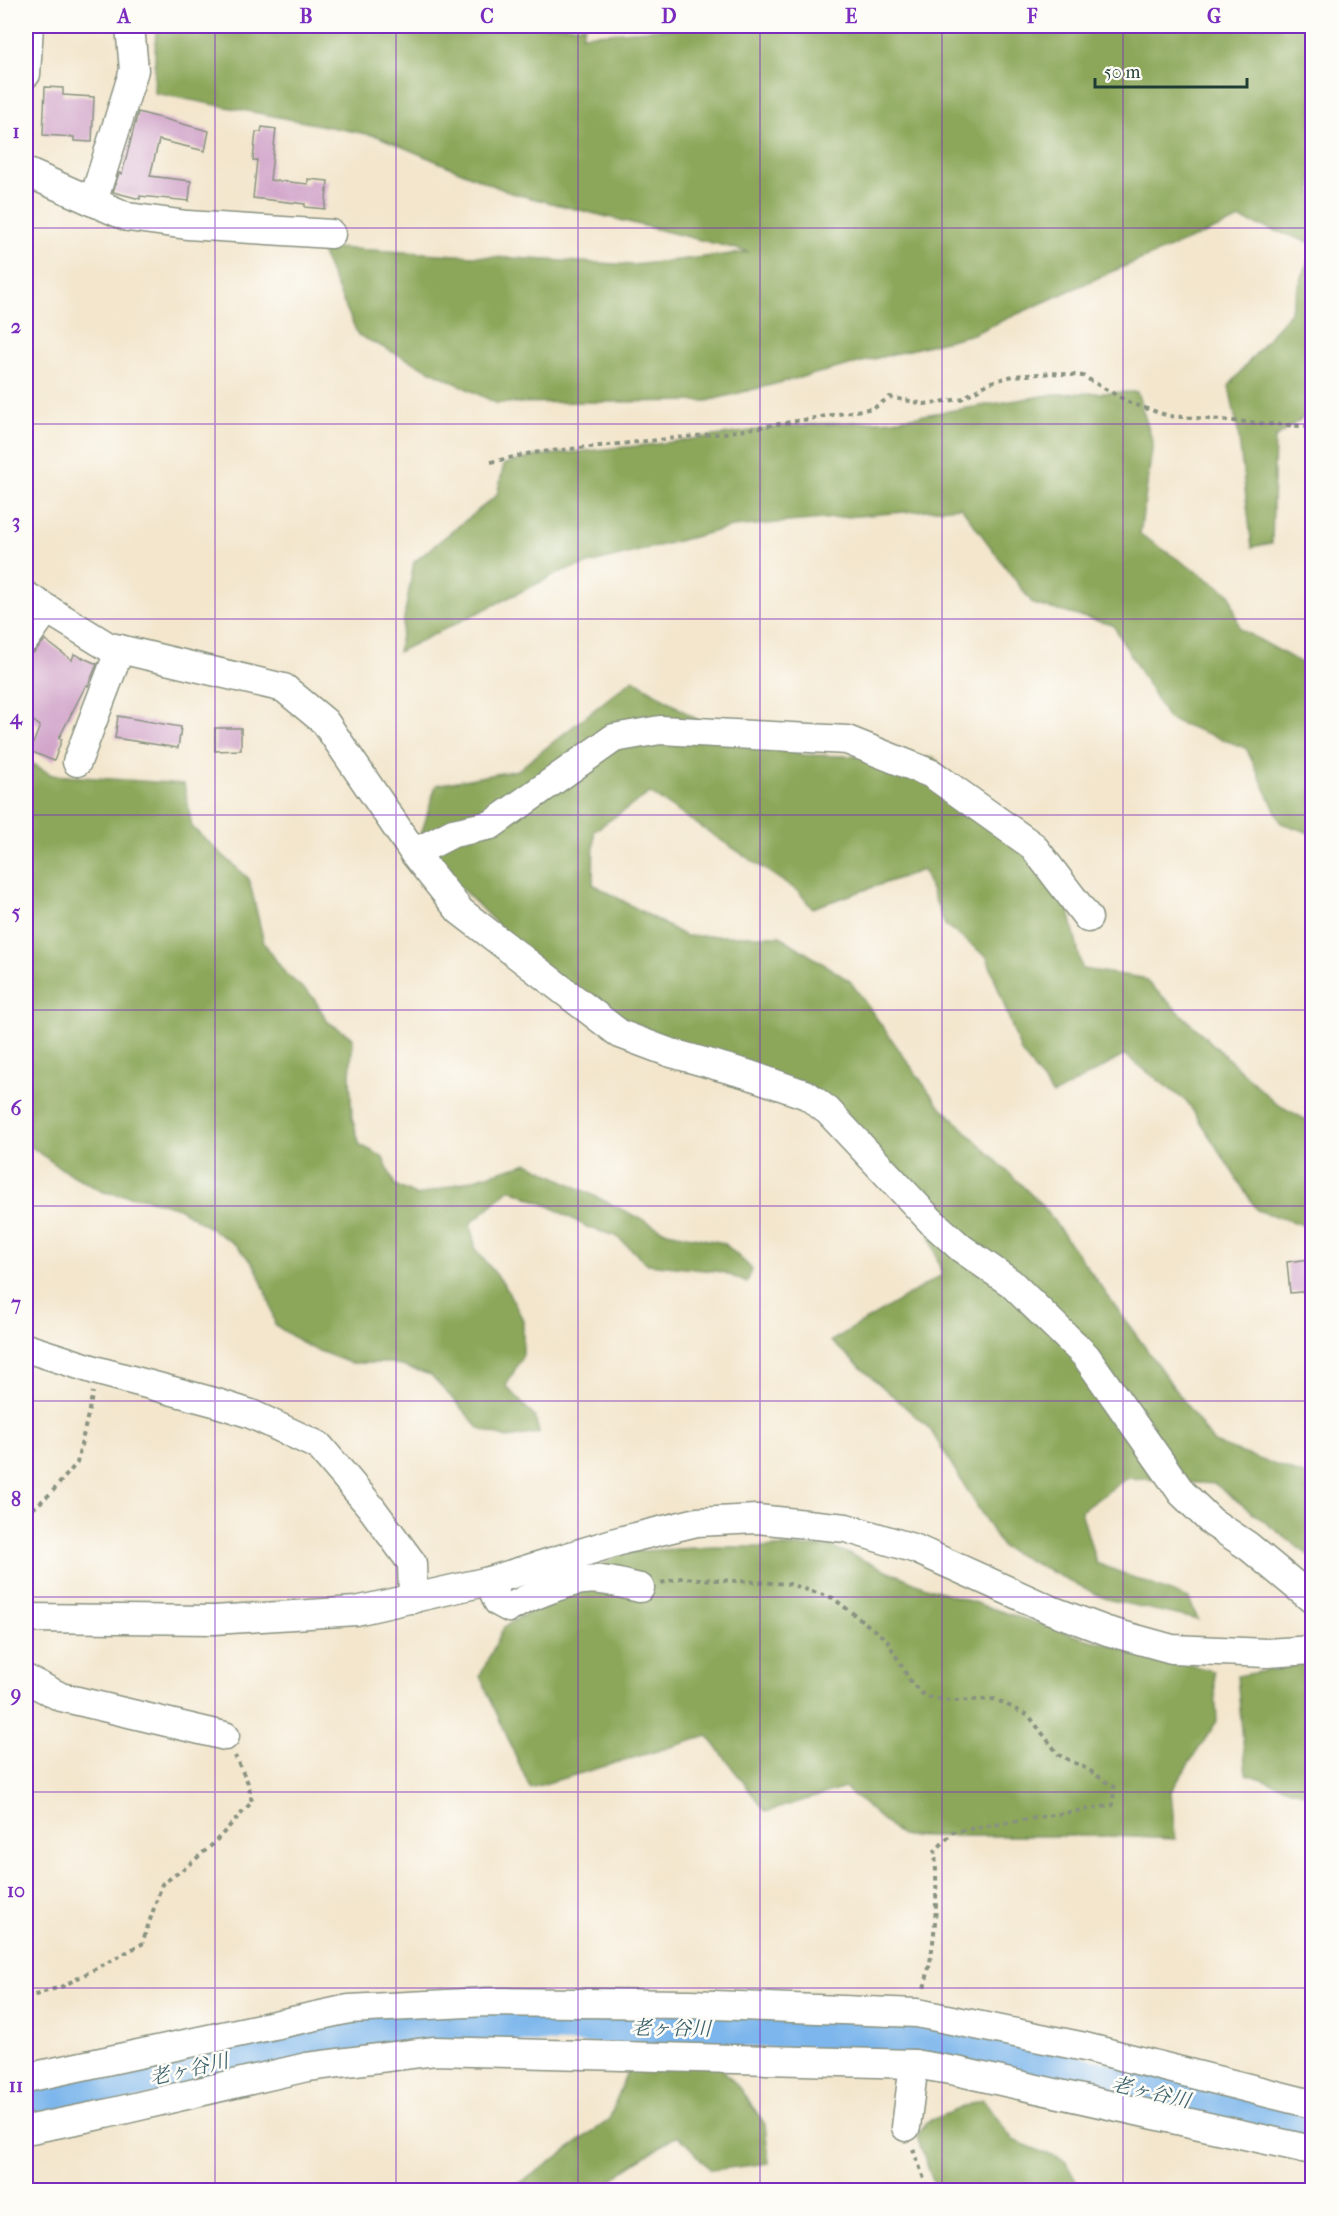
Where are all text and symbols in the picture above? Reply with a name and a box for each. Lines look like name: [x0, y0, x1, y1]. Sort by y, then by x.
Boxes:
text: A: [116, 5, 132, 28]
text: B: [299, 5, 313, 28]
text: C: [480, 5, 494, 28]
text: D: [661, 5, 677, 28]
text: E: [845, 5, 857, 28]
text: F: [1026, 5, 1038, 28]
text: G: [1207, 5, 1221, 28]
scale bar: [1095, 51, 1246, 89]
text: 50 m: [1104, 62, 1141, 83]
text: 1: [12, 120, 20, 143]
text: 2: [11, 315, 21, 338]
text: 3: [12, 510, 20, 533]
text: 4: [9, 706, 23, 730]
text: 5: [12, 901, 21, 924]
text: 6: [11, 1097, 23, 1120]
text: 7: [10, 1292, 21, 1315]
text: 8: [11, 1488, 21, 1511]
text: 9: [10, 1683, 21, 1706]
text: 10: [7, 1879, 25, 1902]
water label: 老ヶ谷川: [631, 2016, 713, 2041]
water label: 老ヶ谷川: [148, 2049, 233, 2090]
water label: 老ヶ谷川: [1109, 2072, 1194, 2113]
text: 11: [9, 2074, 23, 2097]

